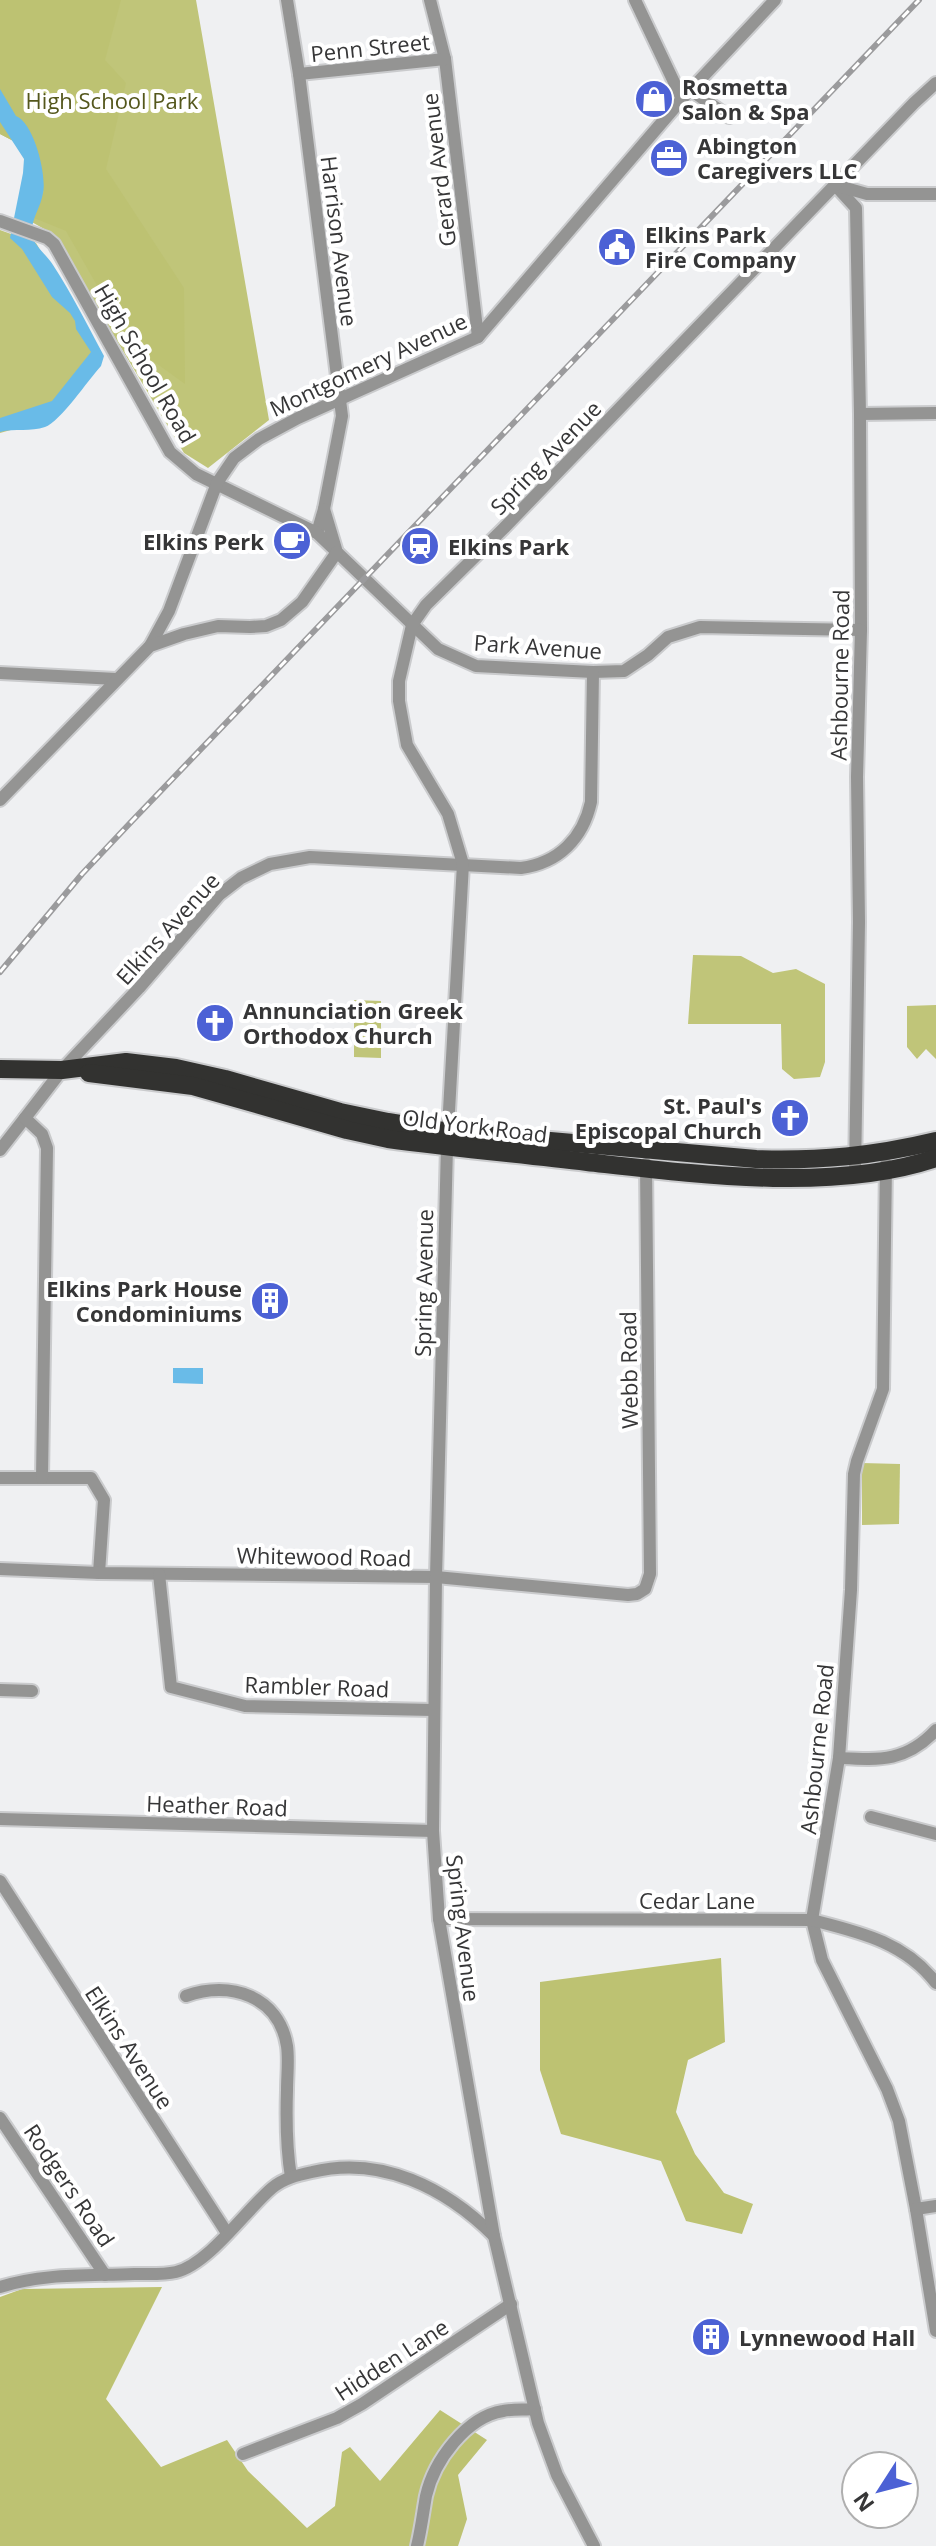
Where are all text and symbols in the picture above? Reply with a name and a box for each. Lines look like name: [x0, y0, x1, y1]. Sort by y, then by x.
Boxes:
street label: Penn Street: [309, 26, 431, 68]
place label: Rosmetta Salon & Spa: [682, 71, 809, 126]
shop icon: Rosmetta Salon & Spa: [633, 78, 675, 120]
park label: High School Park: [26, 85, 199, 115]
street label: Gerard Avenue: [414, 92, 462, 248]
place label: Abington Caregivers LLC: [697, 130, 857, 185]
office icon: Abington Caregivers LLC: [648, 137, 690, 179]
street label: Harrison Avenue: [315, 154, 365, 328]
place label: Elkins Park Fire Company: [645, 219, 796, 274]
public building icon: Elkins Park Fire Company: [596, 226, 638, 268]
street label: High School Road: [88, 278, 204, 448]
street label: Montgomery Avenue: [264, 305, 472, 423]
street label: Spring Avenue: [483, 393, 607, 521]
cafe icon: Elkins Perk: [271, 520, 313, 562]
station icon: Elkins Park: [399, 525, 441, 567]
place label: Elkins Perk: [143, 526, 264, 556]
place label: Elkins Park: [448, 531, 570, 561]
street label: Ashbourne Road: [823, 589, 855, 761]
street label: Park Avenue: [473, 627, 603, 665]
street label: Elkins Avenue: [109, 866, 225, 990]
place label: Annunciation Greek Orthodox Church: [243, 995, 463, 1050]
church icon: Annunciation Greek Orthodox Church: [194, 1002, 236, 1044]
place label: St. Paul's Episcopal Church: [575, 1090, 762, 1145]
church icon: St. Paul's Episcopal Church: [769, 1097, 811, 1139]
street label: Old York Road: [401, 1101, 549, 1149]
street label: Spring Avenue: [407, 1209, 439, 1357]
place label: Elkins Park House Condominiums: [46, 1273, 242, 1328]
building icon: Elkins Park House Condominiums: [249, 1280, 291, 1322]
street label: Webb Road: [612, 1311, 644, 1429]
street label: Whitewood Road: [236, 1539, 412, 1573]
street label: Ashbourne Road: [792, 1662, 840, 1836]
street label: Rambler Road: [244, 1668, 390, 1704]
street label: Heather Road: [146, 1788, 288, 1822]
street label: Spring Avenue: [440, 1853, 488, 2003]
street label: Cedar Lane: [639, 1885, 755, 1915]
street label: Elkins Avenue: [79, 1980, 181, 2114]
street label: Rodgers Road: [18, 2118, 122, 2252]
street label: Hidden Lane: [328, 2311, 454, 2407]
building icon: Lynnewood Hall: [690, 2316, 732, 2358]
place label: Lynnewood Hall: [739, 2322, 915, 2352]
north arrow: [840, 2450, 920, 2530]
text: N: [846, 2486, 880, 2518]

